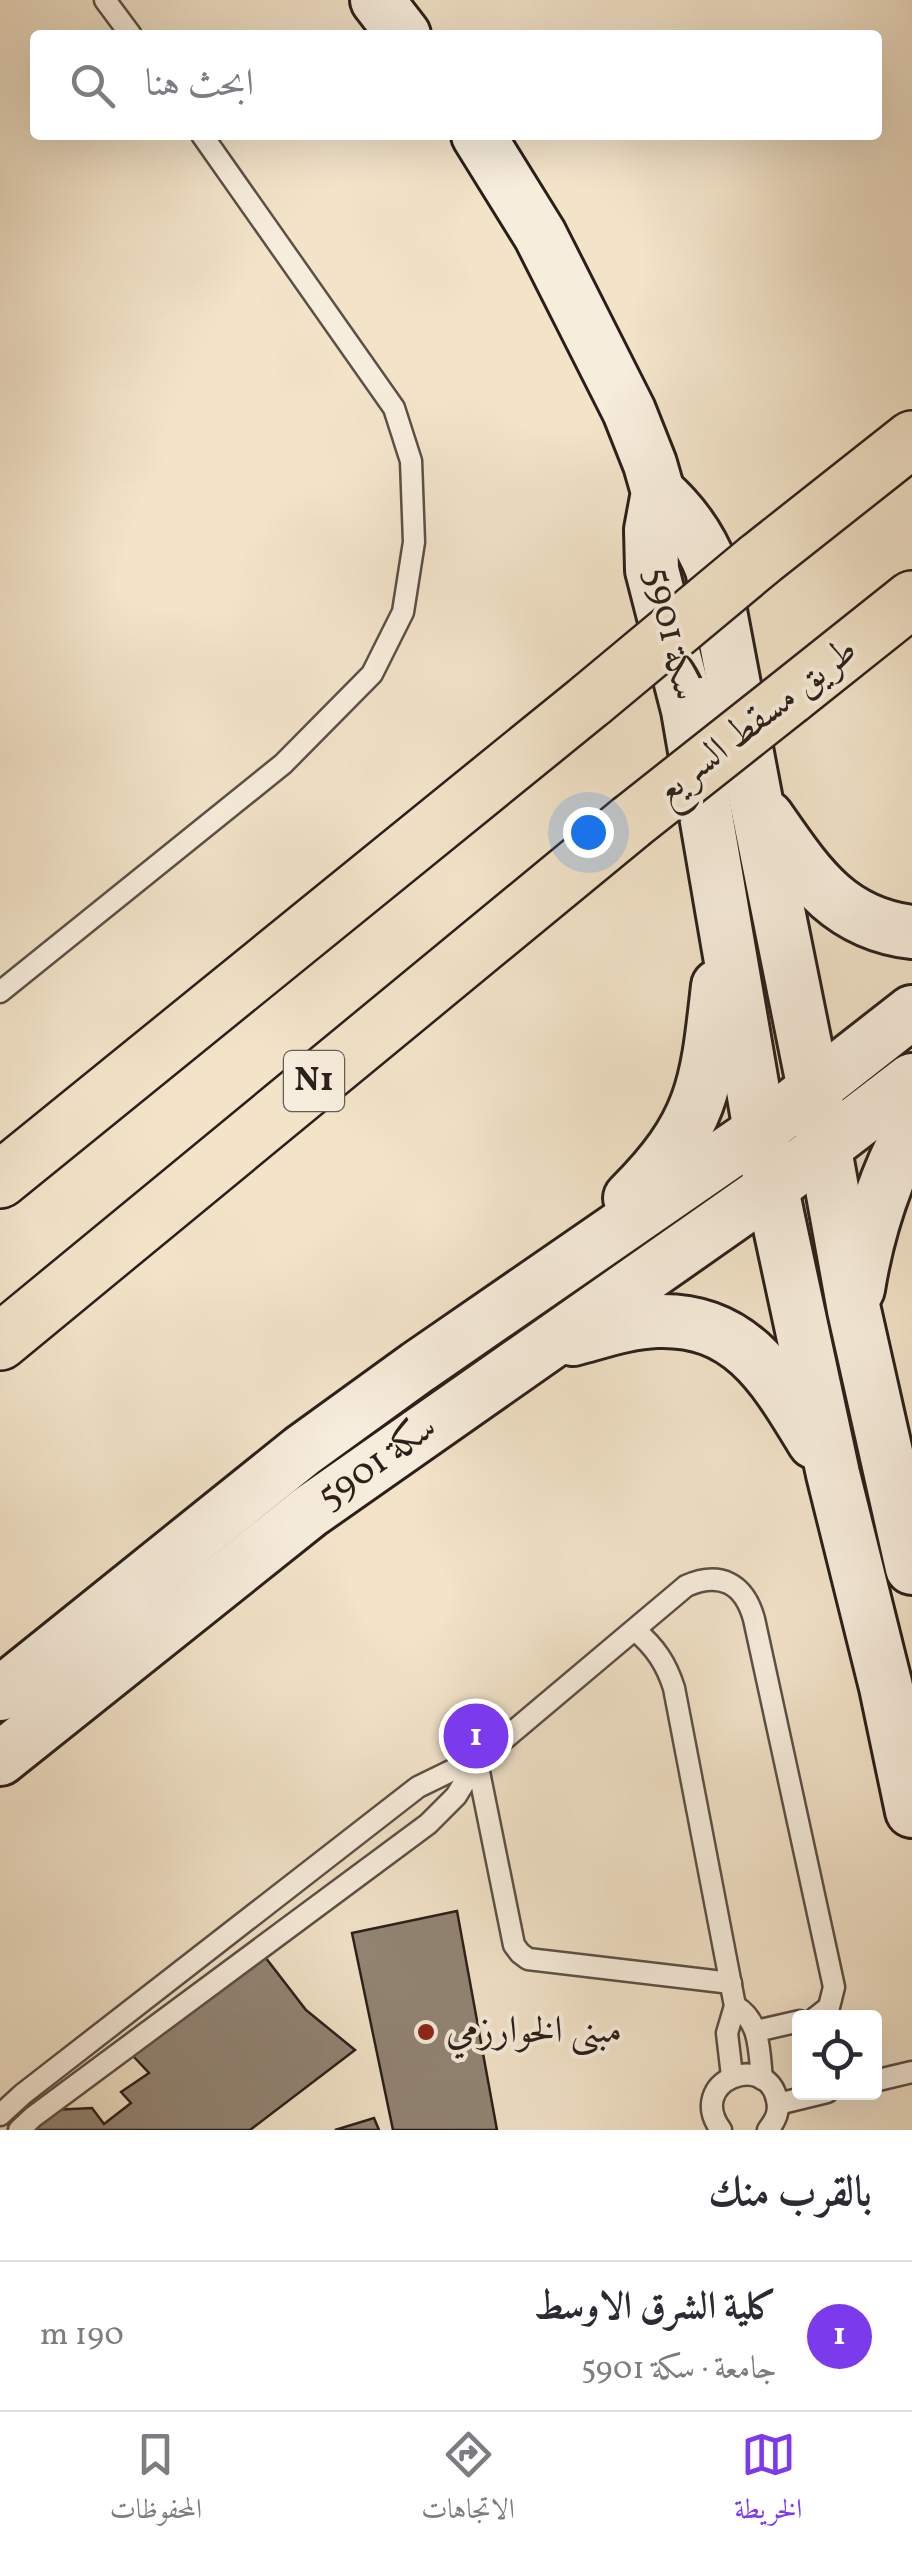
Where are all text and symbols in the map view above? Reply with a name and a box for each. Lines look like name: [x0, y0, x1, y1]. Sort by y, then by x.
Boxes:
search box: [30, 30, 882, 140]
icon: search: [65, 58, 120, 113]
text: ابحث هنا: [145, 59, 254, 112]
street label: سكة 5901: [629, 562, 711, 706]
street label: طريق مسقط السريع: [644, 626, 872, 821]
your location: [563, 807, 614, 858]
road number: N1: [284, 1051, 344, 1111]
street label: سكة 5901: [307, 1403, 449, 1523]
pin: 1: [444, 1698, 508, 1774]
place label: مبنى الخوارزمي: [446, 2006, 622, 2060]
map controls: [792, 2010, 882, 2100]
button: locate: [792, 2010, 882, 2100]
marker: مبنى الخوارزمي: [415, 2021, 437, 2043]
text: بالقرب منك: [708, 2165, 872, 2224]
text: كلية الشرق الاوسط: [534, 2282, 777, 2335]
text: 190 m: [40, 2314, 124, 2358]
text: 1: [833, 2314, 846, 2358]
text: جامعة · سكة 5901: [581, 2348, 777, 2392]
tab: المحفوظات: [110, 2427, 202, 2536]
tab: الاتجاهات: [421, 2427, 515, 2536]
tab: الخريطة: [734, 2427, 802, 2536]

